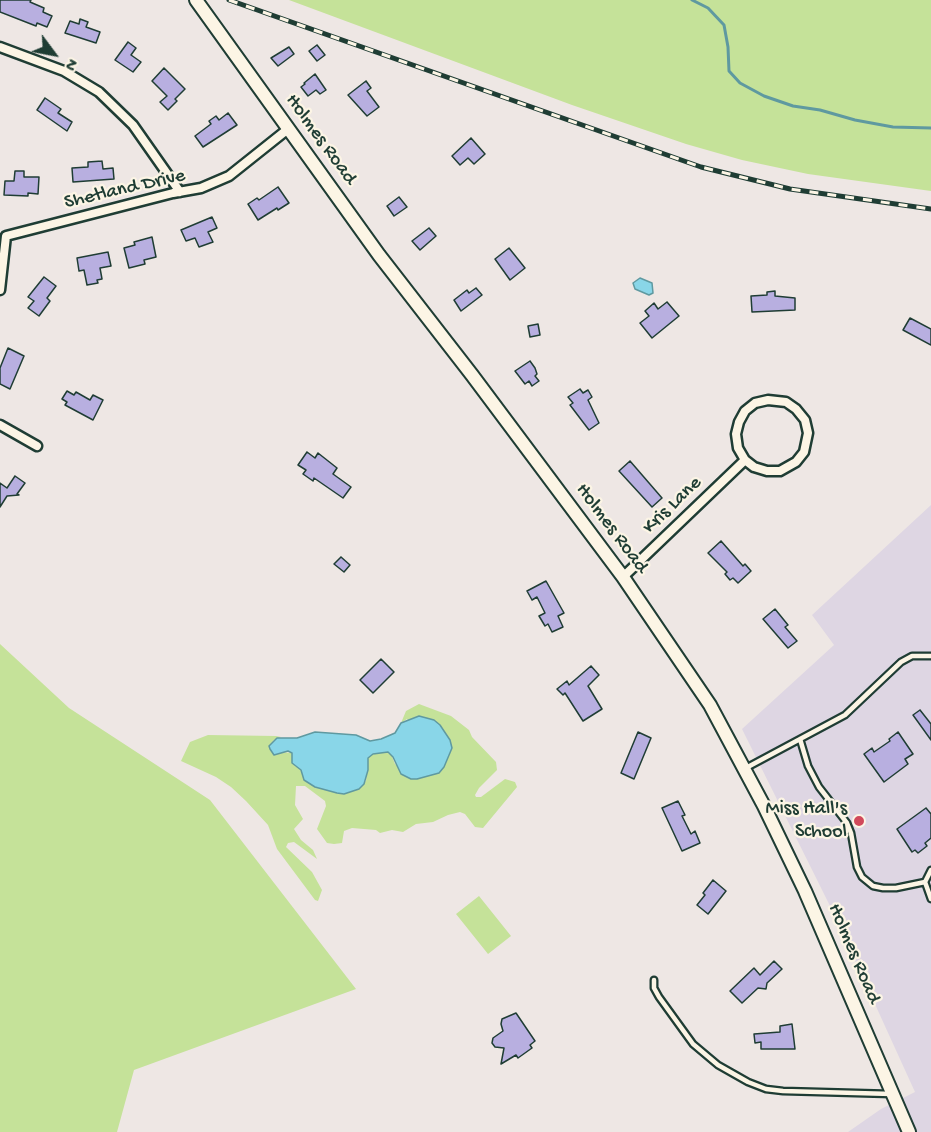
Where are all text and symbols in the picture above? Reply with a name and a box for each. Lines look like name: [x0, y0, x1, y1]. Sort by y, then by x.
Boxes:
north arrow: [24, 24, 84, 84]
text: N: [59, 54, 81, 73]
street label: Holmes Road: [279, 90, 361, 190]
street label: Shetland Drive: [62, 164, 188, 216]
street label: Kris Lane: [638, 472, 708, 540]
street label: Holmes Road: [569, 479, 653, 579]
place label: Miss Hall's School: [766, 798, 847, 845]
marker: Miss Hall's School: [852, 814, 866, 828]
street label: Holmes Road: [821, 900, 885, 1008]

